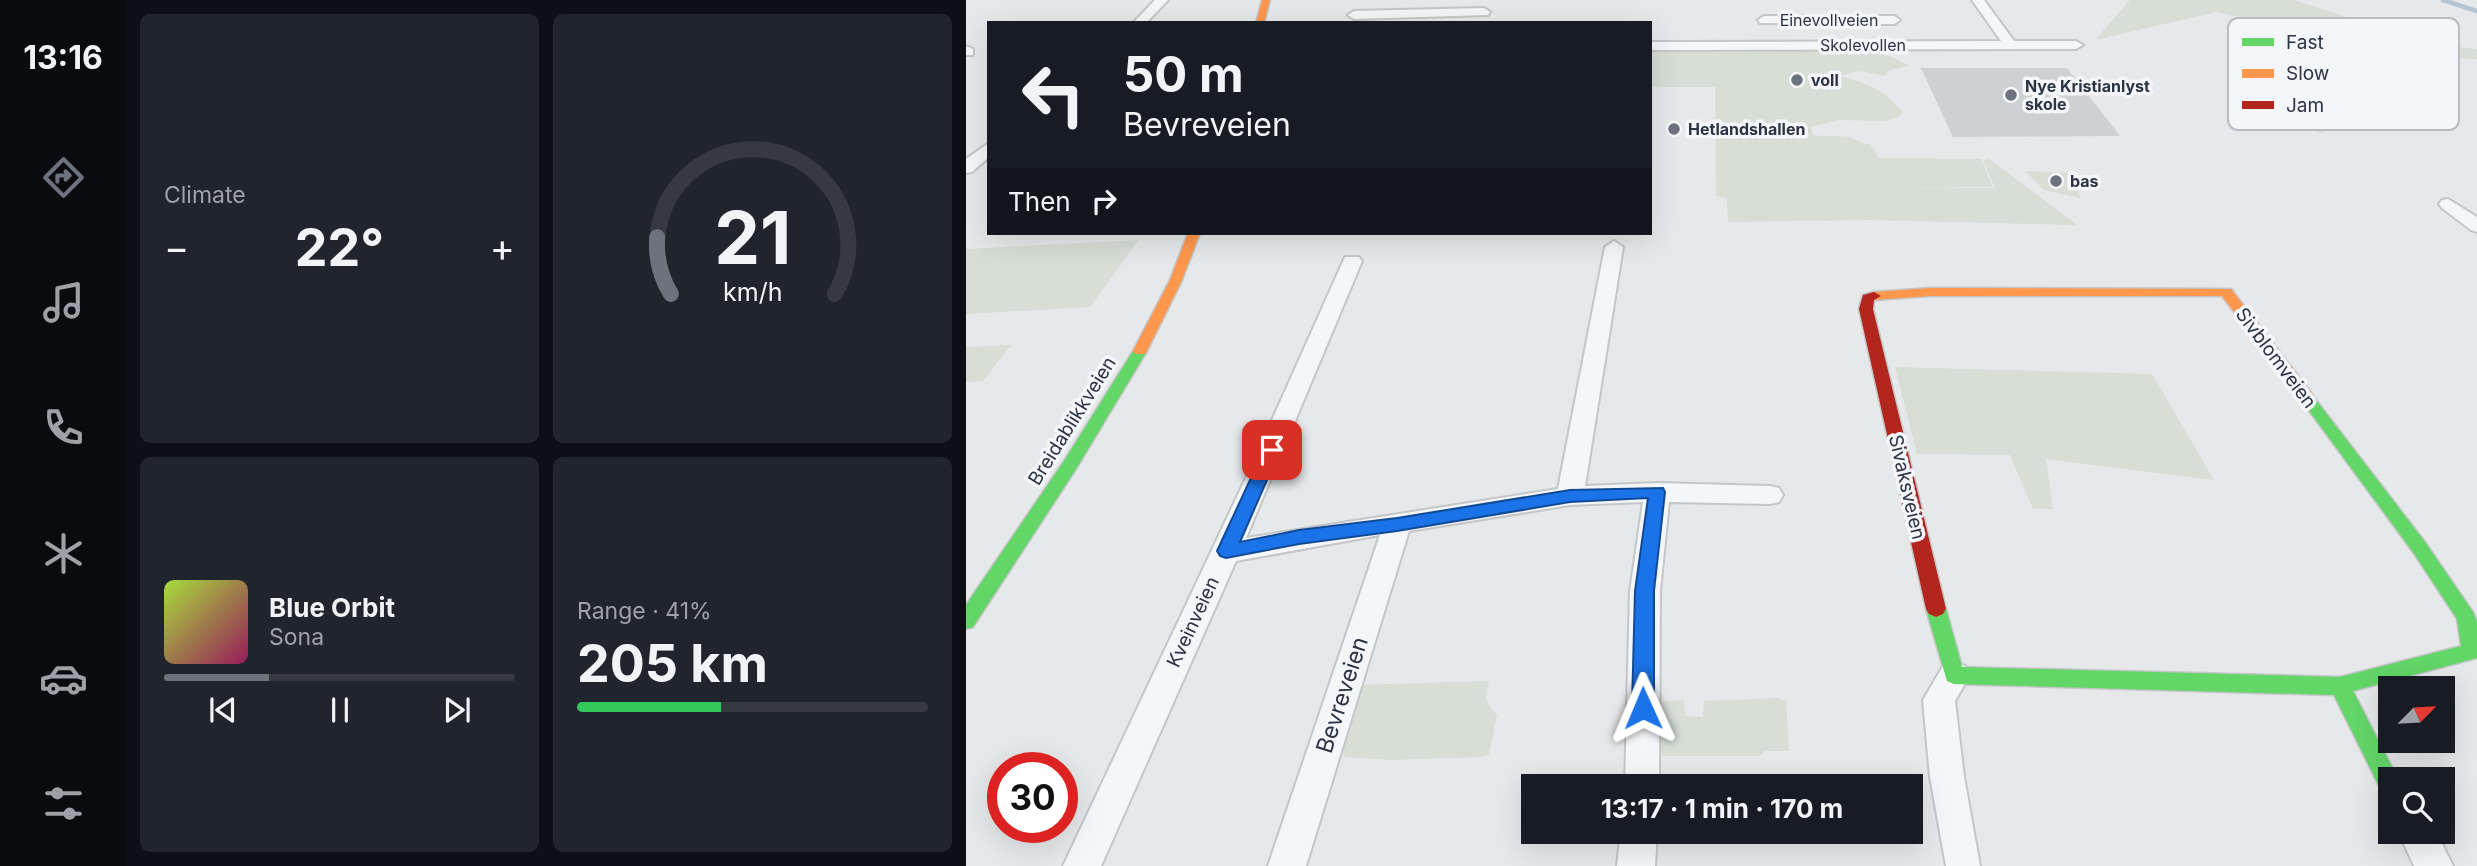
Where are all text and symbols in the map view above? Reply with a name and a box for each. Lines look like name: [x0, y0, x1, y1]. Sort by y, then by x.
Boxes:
street label: Einevollveien: [1780, 10, 1878, 30]
legend: [2228, 18, 2459, 130]
text: Fast: [2286, 31, 2324, 54]
street label: Skolevollen: [1820, 35, 1906, 55]
text: 13:16: [23, 38, 103, 77]
text: 50 m: [1123, 45, 1244, 104]
icon: left: [1008, 49, 1099, 140]
text: Slow: [2286, 62, 2329, 85]
place label: voll: [1811, 70, 1839, 90]
marker: voll: [1789, 72, 1805, 88]
place label: Nye Kristianlyst skole: [2025, 76, 2150, 114]
marker: Nye Kristianlyst skole: [2003, 87, 2019, 103]
text: Jam: [2286, 94, 2324, 117]
text: Bevreveien: [1123, 105, 1291, 144]
place label: Hetlandshallen: [1688, 119, 1805, 139]
marker: Hetlandshallen: [1666, 121, 1682, 137]
icon: directions: [39, 153, 88, 202]
place label: bas: [2070, 171, 2099, 191]
marker: bas: [2048, 173, 2064, 189]
text: Climate: [164, 181, 246, 209]
icon: right: [1085, 182, 1123, 220]
text: Then: [1008, 186, 1071, 217]
text: 21: [714, 194, 791, 283]
text: 22°: [295, 216, 384, 279]
text: −: [164, 224, 189, 270]
text: +: [490, 224, 515, 270]
text: km/h: [723, 277, 782, 307]
icon: music: [39, 278, 88, 327]
street label: Sivblomveien: [2231, 303, 2321, 413]
street label: Breidablikkveien: [1023, 352, 1121, 490]
icon: phone: [39, 403, 88, 452]
pin: [1242, 420, 1302, 480]
icon: arrive: [1253, 431, 1291, 469]
street label: Sivaksveien: [1884, 432, 1930, 542]
icon: climate: [39, 529, 88, 578]
street label: Kveinveien: [1162, 573, 1224, 671]
text: Blue Orbit: [269, 592, 395, 623]
text: Range · 41%: [577, 597, 712, 625]
text: Sona: [269, 623, 324, 651]
text: 205 km: [577, 632, 768, 695]
street label: Bevreveien: [1310, 633, 1374, 757]
icon: car: [39, 654, 88, 703]
position arrow: [1606, 671, 1680, 745]
north arrow: [2378, 676, 2455, 752]
map controls: [2378, 676, 2455, 844]
icon: previous: [204, 691, 242, 729]
icon: pause: [321, 691, 359, 729]
icon: next: [438, 691, 476, 729]
speed limit sign: 30: [987, 752, 1078, 843]
button: search: [2378, 767, 2455, 844]
icon: filters: [39, 779, 88, 828]
text: 13:17 · 1 min · 170 m: [1601, 793, 1843, 824]

